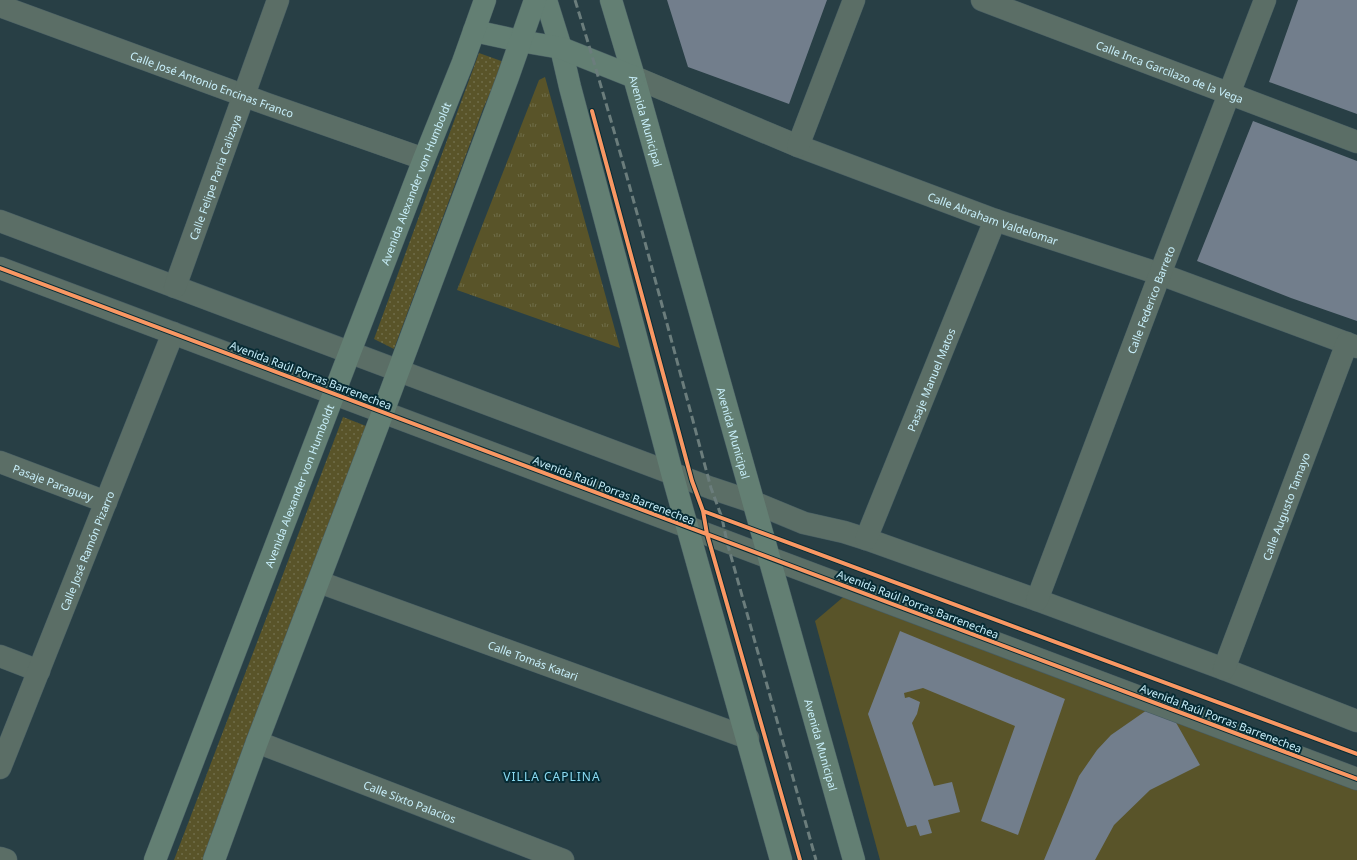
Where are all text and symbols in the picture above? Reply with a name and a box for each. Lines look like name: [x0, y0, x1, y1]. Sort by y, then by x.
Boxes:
street label: Calle Inca Garcilazo de la Vega: [1094, 36, 1246, 106]
street label: Calle José Antonio Encinas Franco: [128, 47, 296, 120]
street label: Avenida Municipal: [626, 73, 666, 169]
street label: Avenida Alexander von Humboldt: [377, 100, 454, 267]
street label: Calle Felipe Paria Calizaya: [185, 112, 244, 242]
street label: Calle Abraham Valdelomar: [926, 188, 1061, 248]
street label: Calle Federico Barreto: [1123, 243, 1178, 356]
street label: Pasaje Manuel Matos: [903, 326, 958, 433]
street label: Avenida Raúl Porras Barrenechea: [228, 337, 394, 413]
street label: Avenida Municipal: [714, 385, 754, 480]
street label: Avenida Alexander von Humboldt: [261, 402, 337, 569]
street label: Calle Augusto Tamayo: [1258, 450, 1313, 562]
street label: Avenida Raúl Porras Barrenechea: [531, 452, 697, 528]
street label: Pasaje Paraguay: [11, 460, 96, 504]
street label: Calle José Ramón Pizarro: [56, 488, 117, 613]
street label: Avenida Raúl Porras Barrenechea: [835, 566, 1001, 642]
street label: Calle Tomás Katari: [486, 637, 581, 683]
street label: Avenida Raúl Porras Barrenechea: [1138, 680, 1304, 756]
street label: Avenida Municipal: [802, 697, 842, 792]
district label: VILLA CAPLINA: [503, 768, 601, 785]
street label: Calle Sixto Palacios: [362, 776, 458, 826]

